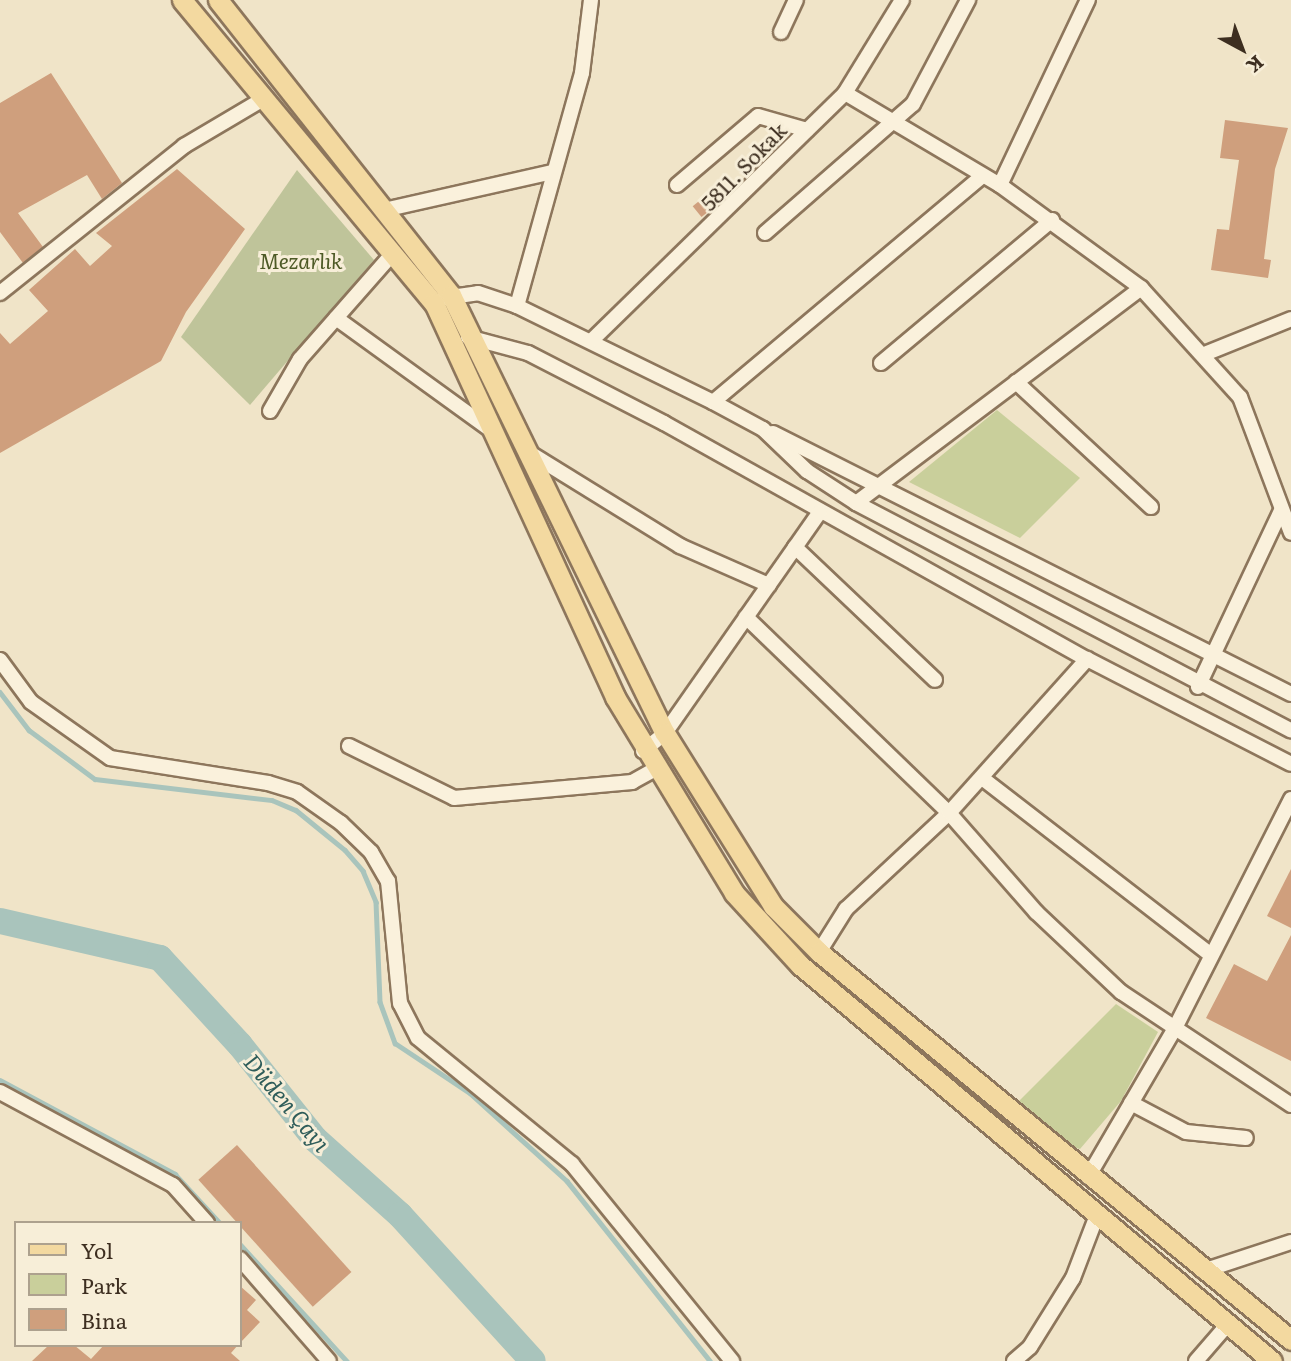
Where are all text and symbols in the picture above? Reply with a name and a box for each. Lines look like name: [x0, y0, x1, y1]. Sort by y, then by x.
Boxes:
north arrow: [1207, 14, 1277, 84]
text: K: [1241, 49, 1271, 80]
street label: 5811. Sokak: [695, 117, 791, 215]
park label: Mezarlık: [259, 247, 343, 273]
water label: Düden Çayı: [239, 1048, 337, 1156]
legend: [14, 1221, 242, 1347]
text: Yol: [81, 1234, 113, 1265]
text: Park: [81, 1269, 127, 1300]
text: Bina: [81, 1304, 127, 1335]

